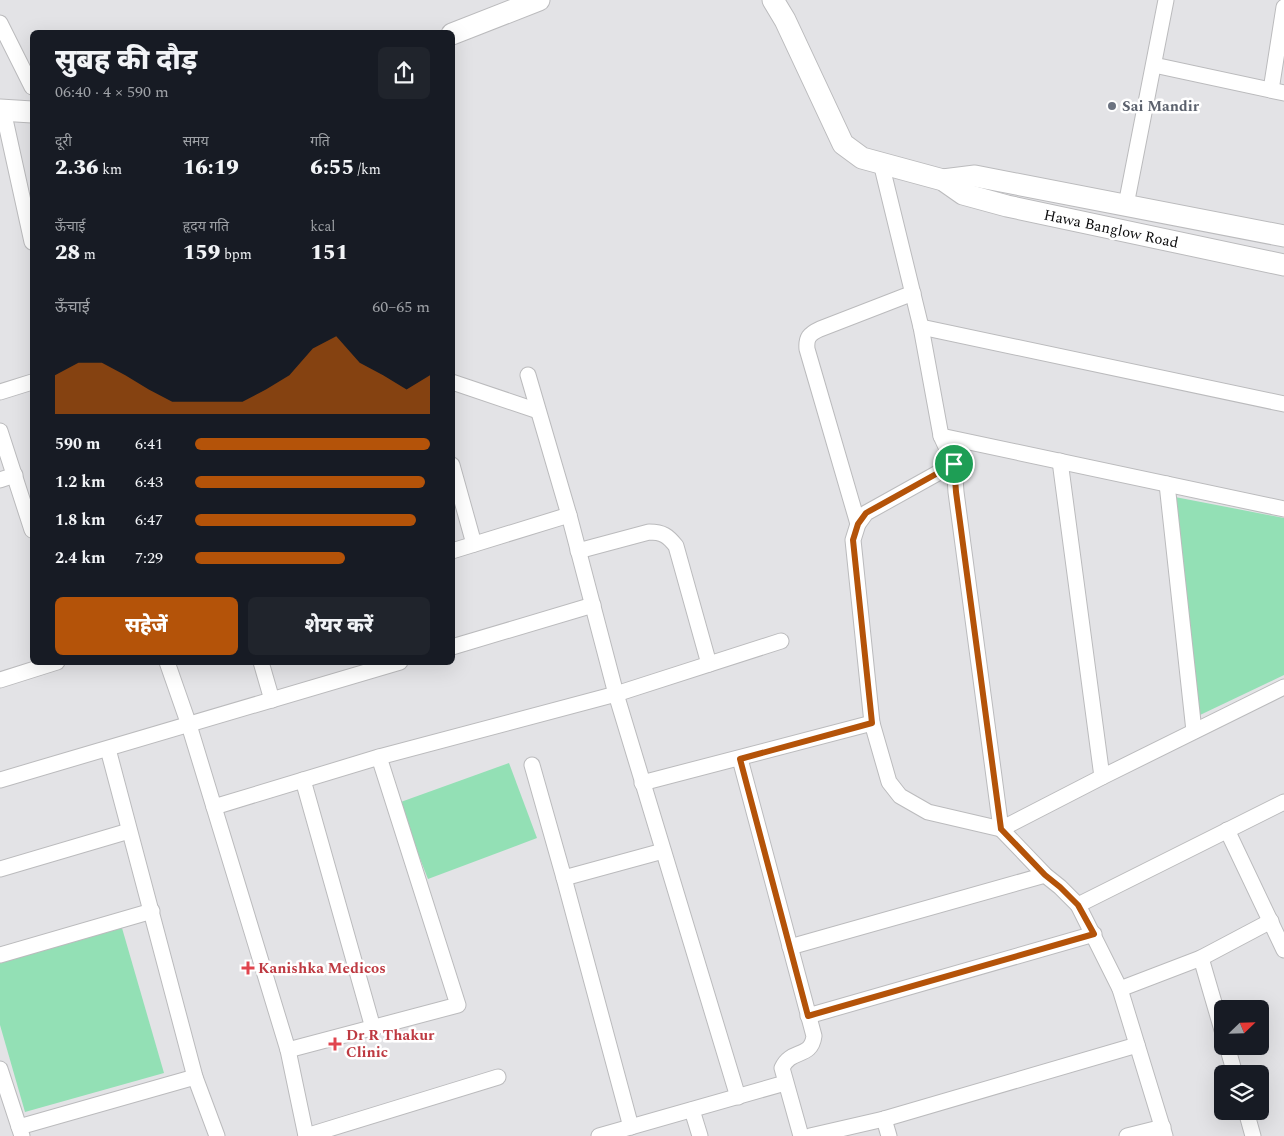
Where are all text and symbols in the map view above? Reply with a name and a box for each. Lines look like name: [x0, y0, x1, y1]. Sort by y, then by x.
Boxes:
text: सुबह की दौड़: [55, 39, 197, 82]
button: share: [378, 47, 430, 99]
text: 06:40 · 4 × 590 m: [55, 80, 169, 104]
place label: Sai Mandir: [1122, 95, 1200, 118]
marker: Sai Mandir: [1106, 100, 1118, 112]
text: दूरी: [55, 131, 72, 152]
text: समय: [183, 131, 209, 152]
text: गति: [310, 131, 330, 152]
text: 2.36: [55, 152, 99, 184]
text: 16:19: [183, 152, 239, 184]
text: 6:55: [310, 152, 354, 184]
text: km: [99, 159, 122, 180]
text: /km: [354, 159, 381, 180]
street label: Hawa Banglow Road: [1042, 203, 1180, 255]
text: ऊँचाई: [55, 216, 85, 237]
text: हृदय गति: [183, 216, 229, 237]
text: kcal: [310, 216, 335, 237]
text: 28: [55, 237, 80, 269]
text: 159: [183, 237, 220, 269]
text: 151: [310, 237, 348, 269]
text: m: [80, 244, 96, 265]
text: bpm: [220, 244, 252, 265]
text: ऊँचाई: [55, 295, 90, 319]
text: 60–65 m: [372, 295, 430, 319]
text: 590 m: [55, 432, 100, 456]
text: 6:41: [135, 432, 163, 456]
pin: [933, 443, 975, 485]
icon: arrive: [940, 450, 968, 478]
text: 1.2 km: [55, 470, 105, 494]
text: 6:43: [135, 470, 163, 494]
text: 1.8 km: [55, 508, 105, 532]
text: 6:47: [135, 508, 163, 532]
text: 2.4 km: [55, 546, 105, 570]
text: 7:29: [135, 546, 163, 570]
button: सहेजें: [55, 597, 238, 655]
button: शेयर करें: [248, 597, 430, 655]
place label: Kanishka Medicos: [258, 957, 386, 980]
marker: Kanishka Medicos: [242, 962, 254, 974]
north arrow: [1214, 1000, 1269, 1055]
map controls: [1214, 1000, 1269, 1120]
place label: Dr R Thakur Clinic: [346, 1024, 435, 1064]
marker: Dr R Thakur Clinic: [328, 1037, 342, 1051]
button: layers: [1214, 1065, 1269, 1120]

